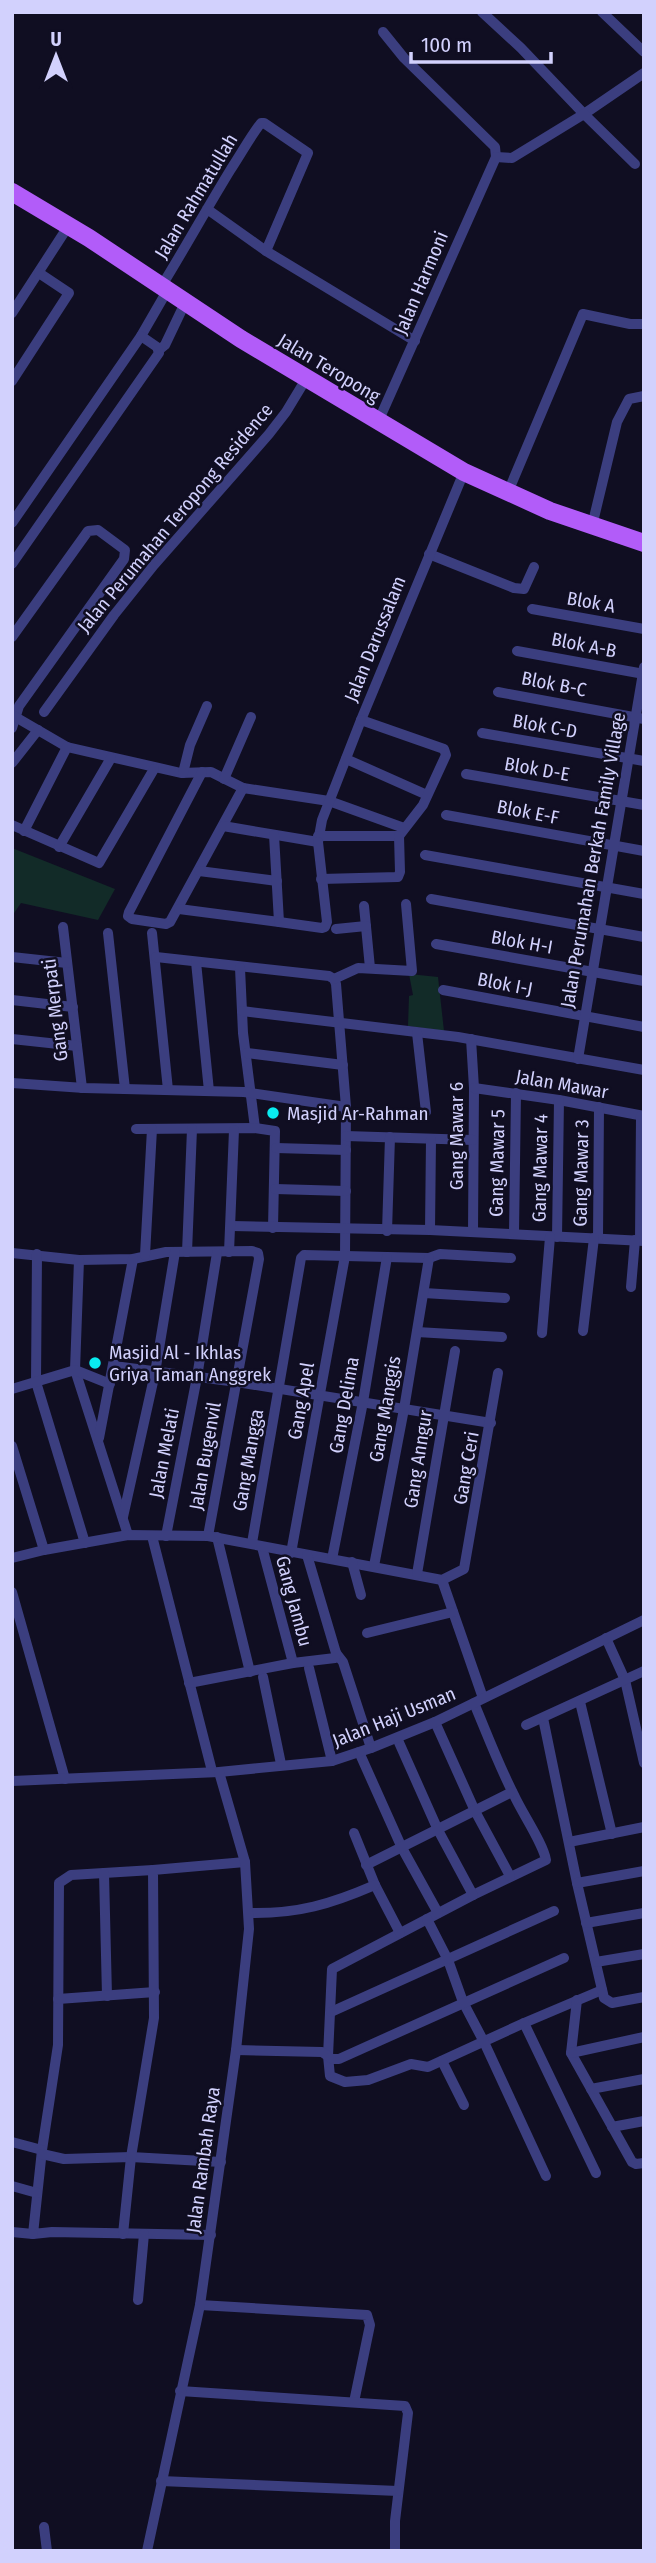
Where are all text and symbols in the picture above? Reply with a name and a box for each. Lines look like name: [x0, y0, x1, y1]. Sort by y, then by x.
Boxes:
north arrow: [21, 21, 91, 91]
scale bar: [411, 21, 551, 65]
text: U: [50, 28, 62, 51]
text: 100 m: [421, 32, 472, 58]
street label: Jalan Rahmatullah: [150, 129, 242, 263]
street label: Jalan Harmoni: [389, 228, 453, 338]
street label: Jalan Teropong: [274, 328, 384, 408]
street label: Jalan Perumahan Teropong Residence: [72, 399, 278, 637]
street label: Jalan Darussalam: [339, 573, 411, 705]
street label: Blok A: [565, 586, 617, 618]
street label: Blok A-B: [549, 627, 619, 663]
street label: Blok B-C: [520, 666, 589, 702]
street label: Blok C-D: [511, 709, 579, 743]
street label: Jalan Perumahan Berkah Family Village: [556, 710, 630, 1010]
street label: Blok D-E: [503, 752, 571, 786]
street label: Blok E-F: [495, 795, 561, 829]
street label: Blok H-I: [489, 925, 555, 959]
street label: Gang Merpati: [37, 957, 73, 1063]
street label: Blok I-J: [475, 967, 535, 1001]
street label: Jalan Mawar: [514, 1065, 611, 1104]
street label: Gang Mawar 6: [445, 1082, 468, 1190]
place label: Masjid Ar-Rahman: [287, 1102, 428, 1125]
marker: Masjid Ar-Rahman: [265, 1105, 281, 1121]
street label: Gang Mawar 5: [485, 1109, 509, 1217]
street label: Gang Mawar 4: [528, 1114, 552, 1222]
street label: Gang Mawar 3: [569, 1119, 593, 1227]
place label: Masjid Al - Ikhlas Griya Taman Anggrek: [109, 1341, 271, 1386]
street label: Gang Manggis: [364, 1354, 406, 1464]
marker: Masjid Al - Ikhlas Griya Taman Anggrek: [87, 1355, 103, 1371]
street label: Gang Delima: [324, 1355, 364, 1455]
street label: Gang Apel: [283, 1361, 319, 1441]
street label: Jalan Bugenvil: [184, 1400, 226, 1512]
street label: Jalan Melati: [144, 1406, 184, 1500]
street label: Gang Mangga: [228, 1407, 268, 1513]
street label: Gang Anngur: [399, 1408, 437, 1510]
street label: Gang Ceri: [448, 1430, 484, 1506]
street label: Gang Jambu: [271, 1553, 317, 1649]
street label: Jalan Haji Usman: [329, 1682, 459, 1752]
street label: Jalan Rambah Raya: [181, 2085, 225, 2235]

